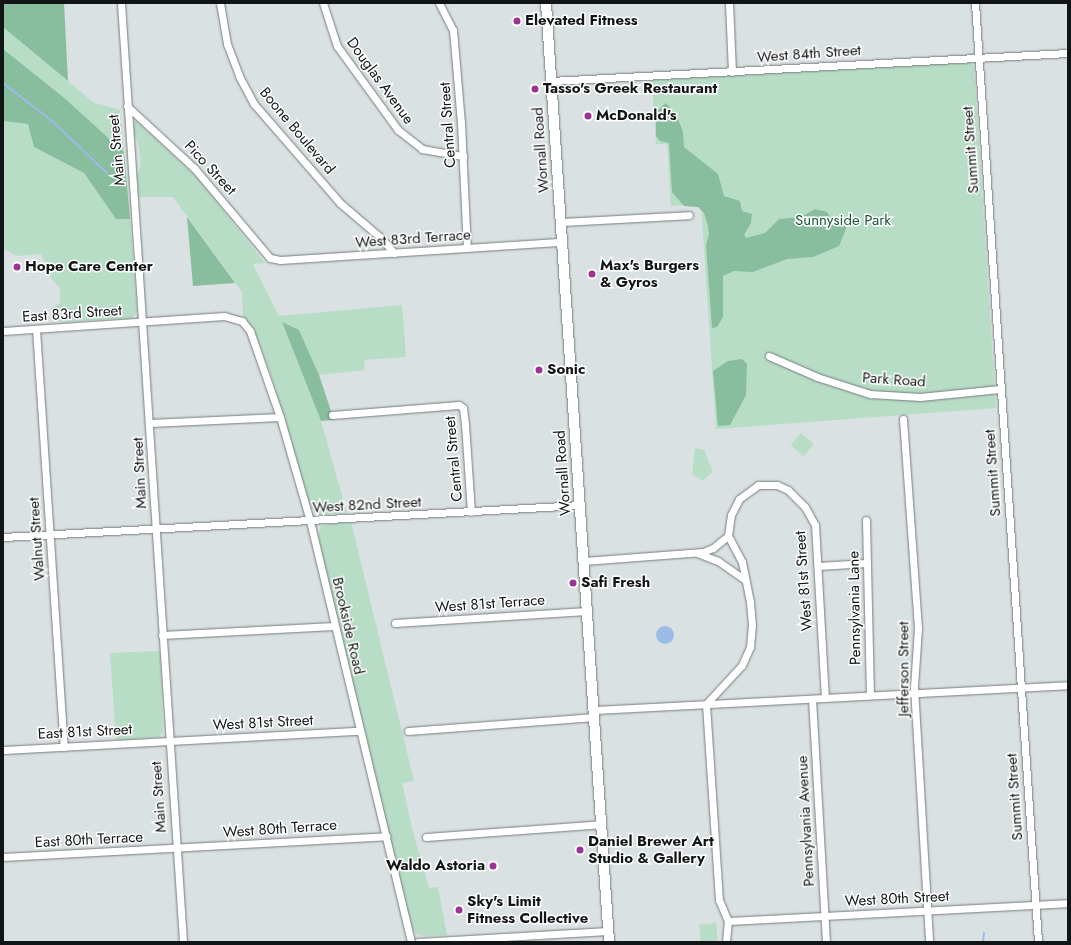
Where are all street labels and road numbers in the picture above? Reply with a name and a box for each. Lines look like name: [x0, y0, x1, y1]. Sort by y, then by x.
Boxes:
street label: Douglas Avenue: [343, 34, 417, 128]
street label: West 84th Street: [756, 41, 862, 67]
street label: Central Street: [436, 82, 460, 168]
street label: Boone Boulevard: [255, 84, 339, 178]
street label: Summit Street: [959, 106, 983, 194]
street label: Wornall Road: [529, 107, 553, 193]
street label: Main Street: [105, 114, 129, 186]
street label: Pico Street: [180, 137, 240, 199]
street label: West 83rd Terrace: [355, 226, 471, 252]
street label: East 83rd Street: [22, 302, 122, 326]
street label: Park Road: [862, 369, 926, 391]
street label: Central Street: [441, 416, 467, 502]
street label: Summit Street: [981, 429, 1005, 517]
street label: Wornall Road: [551, 430, 575, 516]
street label: Main Street: [129, 437, 151, 509]
street label: West 82nd Street: [312, 493, 422, 517]
street label: Walnut Street: [25, 497, 49, 581]
street label: West 81st Street: [792, 530, 816, 632]
street label: Pennsylvania Lane: [845, 551, 865, 665]
street label: Brookside Road: [328, 576, 368, 676]
street label: West 81st Terrace: [434, 591, 546, 617]
street label: Jefferson Street: [895, 621, 913, 717]
street label: West 81st Street: [212, 711, 314, 735]
street label: East 81st Street: [37, 721, 133, 743]
street label: Summit Street: [1003, 753, 1027, 841]
street label: Pennsylvania Avenue: [794, 755, 818, 887]
street label: Main Street: [148, 761, 170, 833]
street label: West 80th Terrace: [222, 816, 338, 842]
street label: East 80th Terrace: [34, 828, 144, 852]
street label: West 80th Street: [844, 887, 950, 911]

